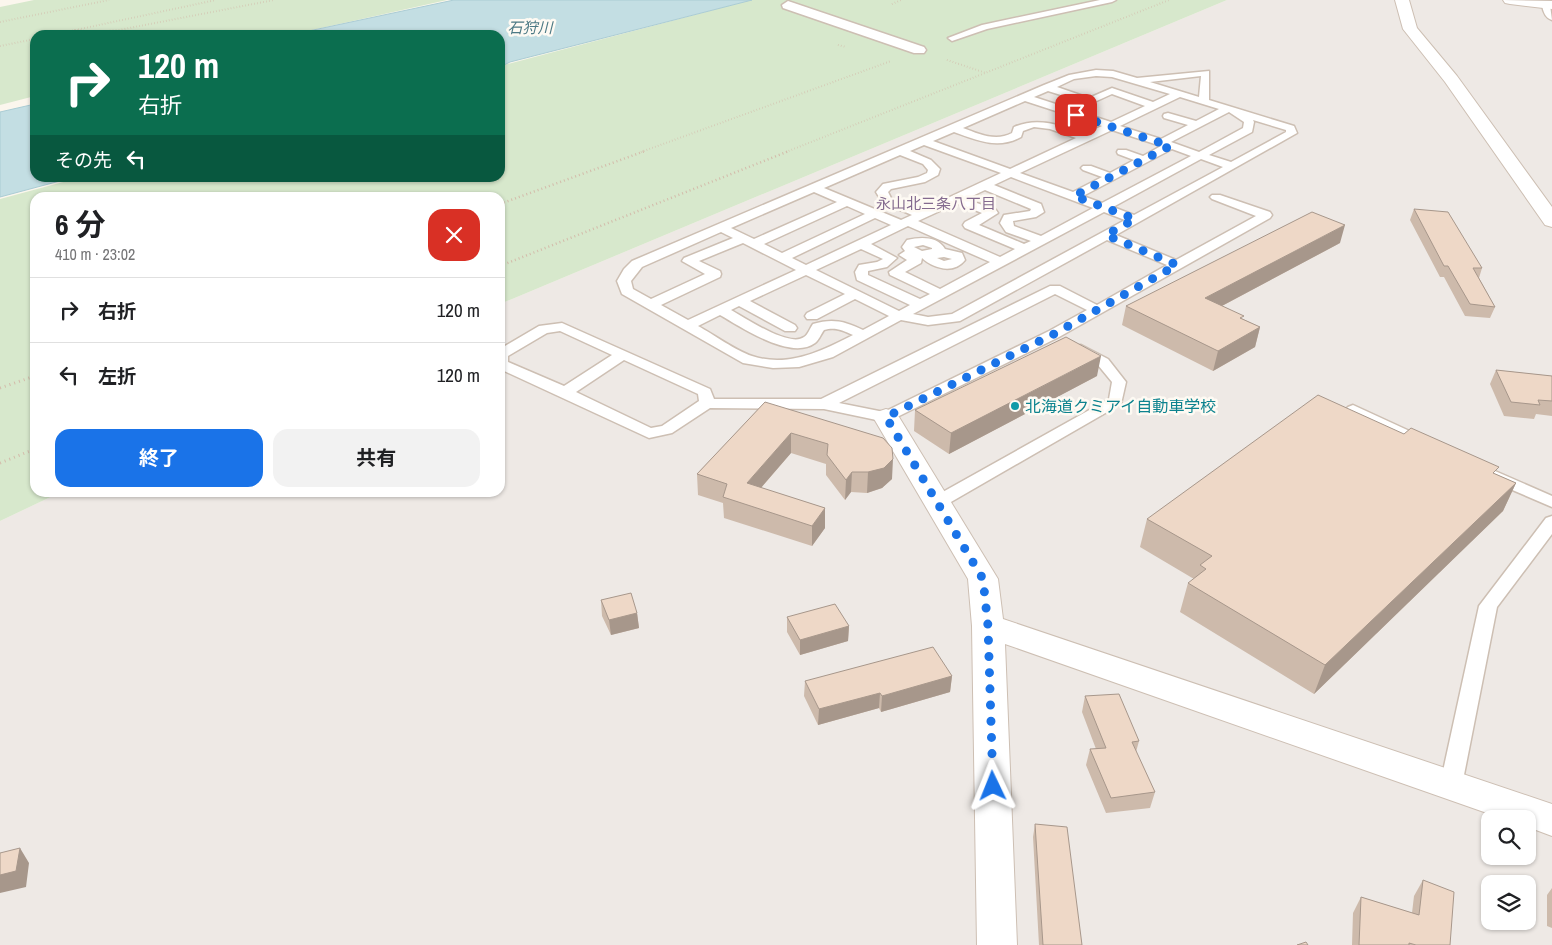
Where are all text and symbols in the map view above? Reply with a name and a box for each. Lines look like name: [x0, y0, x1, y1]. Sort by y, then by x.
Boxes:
water label: 石狩川: [507, 17, 554, 38]
text: 120 m: [138, 42, 219, 89]
icon: right: [55, 50, 120, 115]
text: 右折: [138, 90, 182, 120]
pin: [1055, 94, 1097, 136]
icon: arrive: [1062, 101, 1090, 129]
icon: left: [122, 145, 150, 173]
text: その先: [55, 147, 112, 173]
district label: 永山北三条八丁目: [876, 193, 996, 214]
text: 6 分: [55, 204, 106, 244]
button: close: [428, 209, 480, 261]
text: 410 m · 23:02: [55, 243, 135, 265]
icon: right: [55, 296, 83, 324]
text: 120 m: [437, 297, 480, 323]
text: 右折: [98, 298, 136, 324]
icon: left: [55, 361, 83, 389]
text: 120 m: [437, 362, 480, 388]
text: 左折: [98, 363, 136, 389]
place label: 北海道クミアイ自動車学校: [1025, 395, 1216, 417]
marker: 北海道クミアイ自動車学校: [1009, 400, 1021, 412]
button: 終了: [55, 429, 263, 487]
button: 共有: [273, 429, 480, 487]
position arrow: [966, 759, 1018, 811]
map controls: [1481, 810, 1536, 930]
button: search: [1481, 810, 1536, 865]
button: layers: [1481, 875, 1536, 930]

